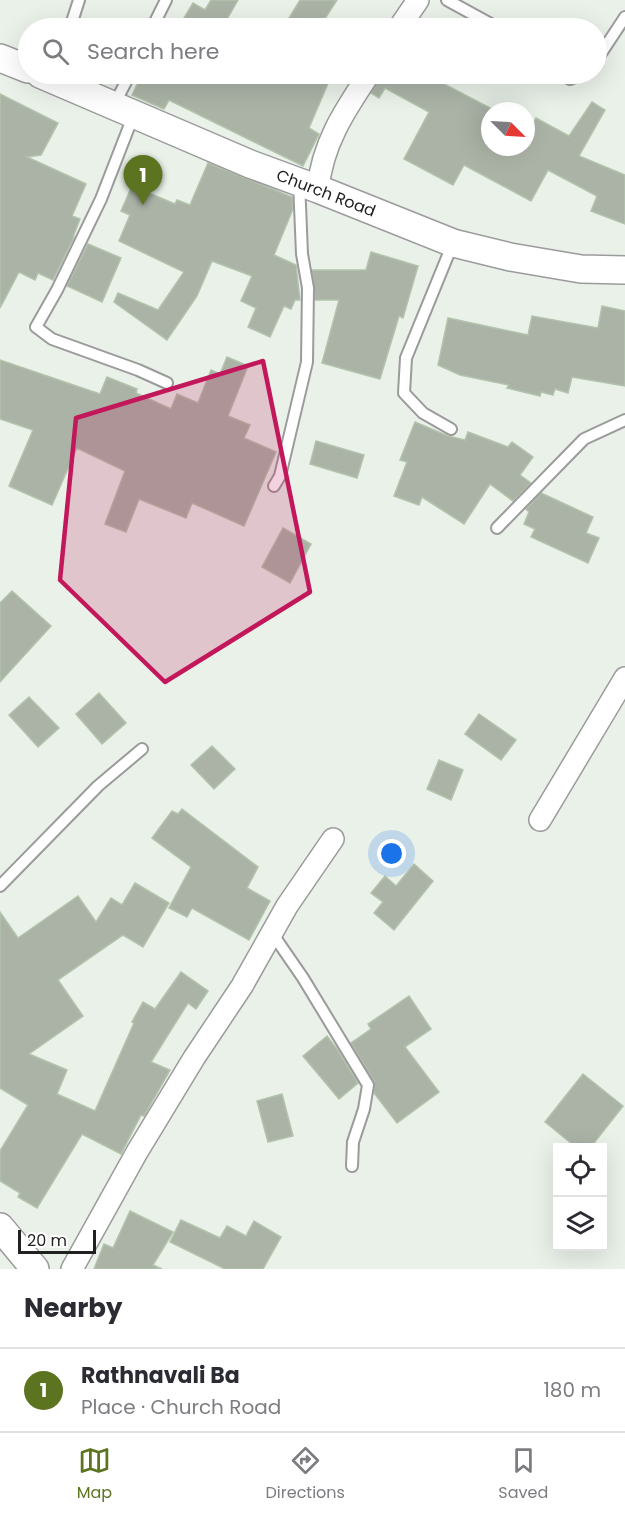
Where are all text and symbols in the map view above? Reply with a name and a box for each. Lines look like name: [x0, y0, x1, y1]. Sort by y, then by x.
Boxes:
search box: [18, 18, 607, 84]
icon: search: [39, 35, 72, 68]
text: Search here: [87, 36, 220, 67]
north arrow: [481, 102, 535, 156]
pin: 1: [124, 156, 162, 205]
street label: Church Road: [273, 164, 379, 222]
your location: [377, 839, 406, 868]
map controls: [553, 1143, 607, 1251]
button: locate: [553, 1143, 607, 1197]
button: layers: [553, 1197, 607, 1251]
scale bar: [18, 1227, 96, 1254]
text: 20 m: [27, 1229, 67, 1252]
text: Nearby: [24, 1290, 122, 1326]
text: Rathnavali Ba: [81, 1360, 240, 1391]
text: 1: [40, 1376, 47, 1404]
text: 180 m: [543, 1376, 601, 1404]
text: Place · Church Road: [81, 1393, 281, 1421]
tab: Map: [77, 1444, 112, 1505]
tab: Directions: [266, 1444, 345, 1505]
tab: Saved: [498, 1444, 548, 1505]

